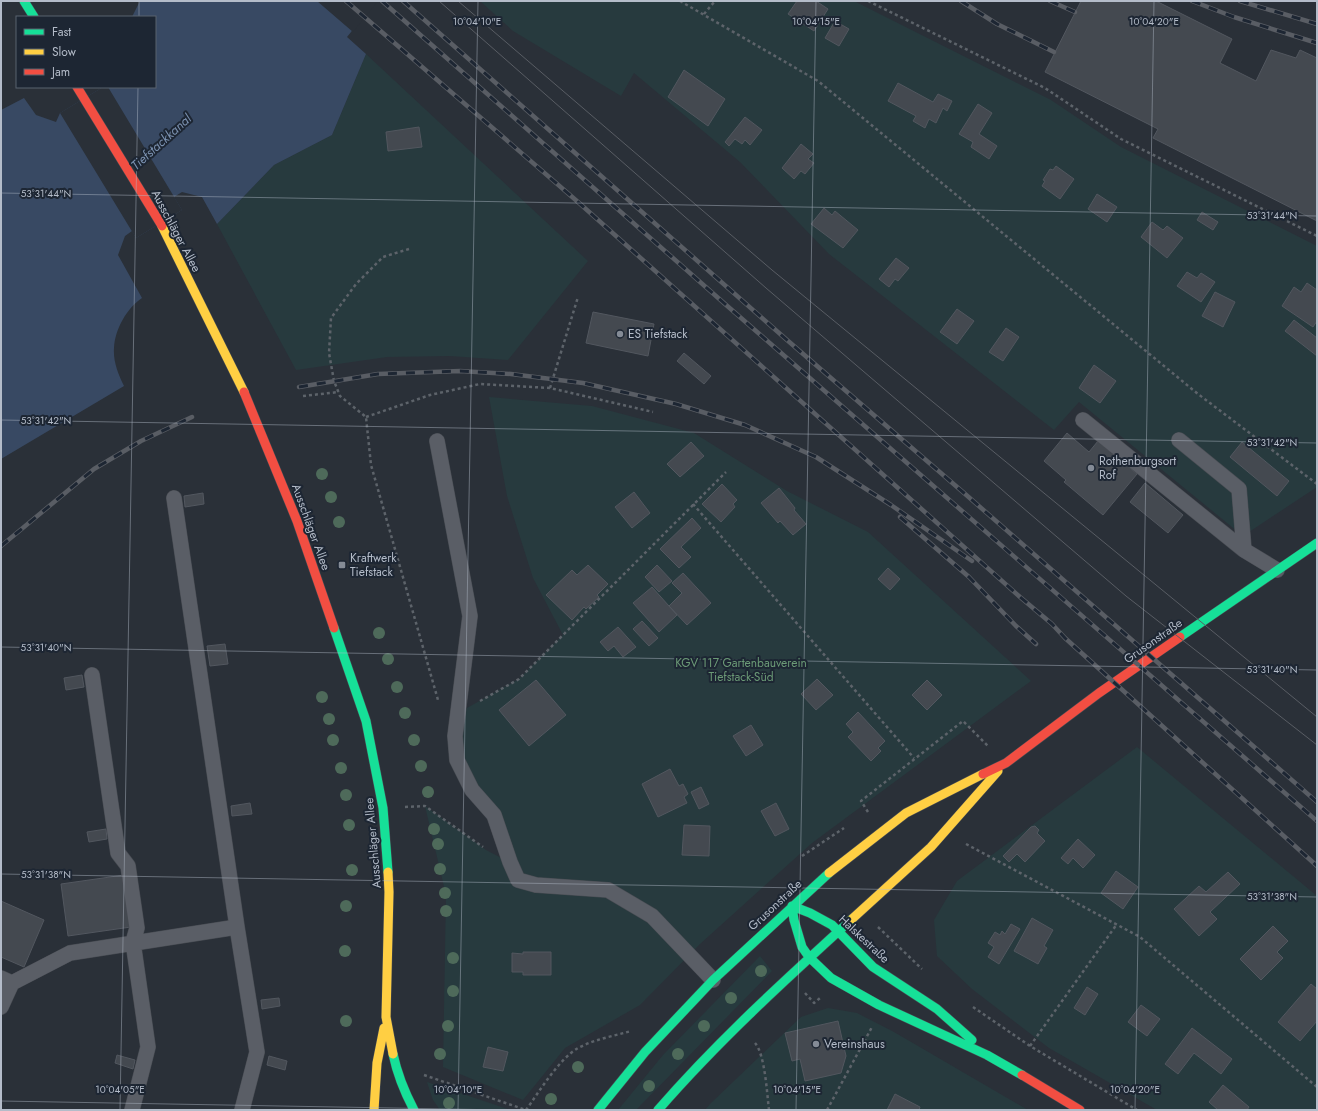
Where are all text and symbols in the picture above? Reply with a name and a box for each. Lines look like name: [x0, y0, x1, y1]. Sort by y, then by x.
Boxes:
text: 10°04'10"E: [453, 14, 501, 29]
text: 10°04'15"E: [792, 14, 840, 29]
text: 10°04'20"E: [1129, 14, 1179, 29]
legend: [16, 16, 156, 88]
text: Fast: [52, 23, 71, 41]
text: Slow: [52, 43, 77, 61]
text: Jam: [50, 63, 70, 81]
water label: Tiefstackkanal: [127, 109, 196, 174]
text: 53°31'44"N: [21, 186, 71, 201]
street label: Ausschläger Allee: [147, 187, 205, 275]
text: 53°31'44"N: [1247, 208, 1297, 223]
place label: ES Tiefstack: [628, 325, 688, 343]
marker: ES Tiefstack: [615, 329, 625, 339]
text: 53°31'42"N: [21, 413, 71, 428]
text: 53°31'42"N: [1247, 435, 1297, 450]
place label: Rothenburgsort Rof: [1099, 452, 1176, 484]
marker: Rothenburgsort Rof: [1086, 463, 1096, 473]
street label: Ausschläger Allee: [287, 481, 335, 573]
place label: Kraftwerk Tiefstack: [350, 549, 397, 581]
marker: Kraftwerk Tiefstack: [337, 560, 347, 570]
street label: Grusonstraße: [1120, 614, 1186, 668]
text: 53°31'40"N: [21, 640, 71, 655]
park label: KGV 117 Gartenbauverein Tiefstack-Süd: [675, 654, 807, 686]
text: 53°31'40"N: [1247, 662, 1297, 677]
street label: Ausschläger Allee: [360, 797, 386, 889]
text: 53°31'38"N: [21, 867, 71, 882]
street label: Grusonstraße: [744, 875, 806, 935]
text: 53°31'38"N: [1247, 889, 1297, 904]
street label: Halskestraße: [835, 911, 893, 967]
place label: Vereinshaus: [824, 1035, 885, 1053]
marker: Vereinshaus: [811, 1039, 821, 1049]
text: 10°04'05"E: [95, 1082, 145, 1097]
text: 10°04'10"E: [434, 1082, 482, 1097]
text: 10°04'15"E: [773, 1082, 821, 1097]
text: 10°04'20"E: [1110, 1082, 1160, 1097]

